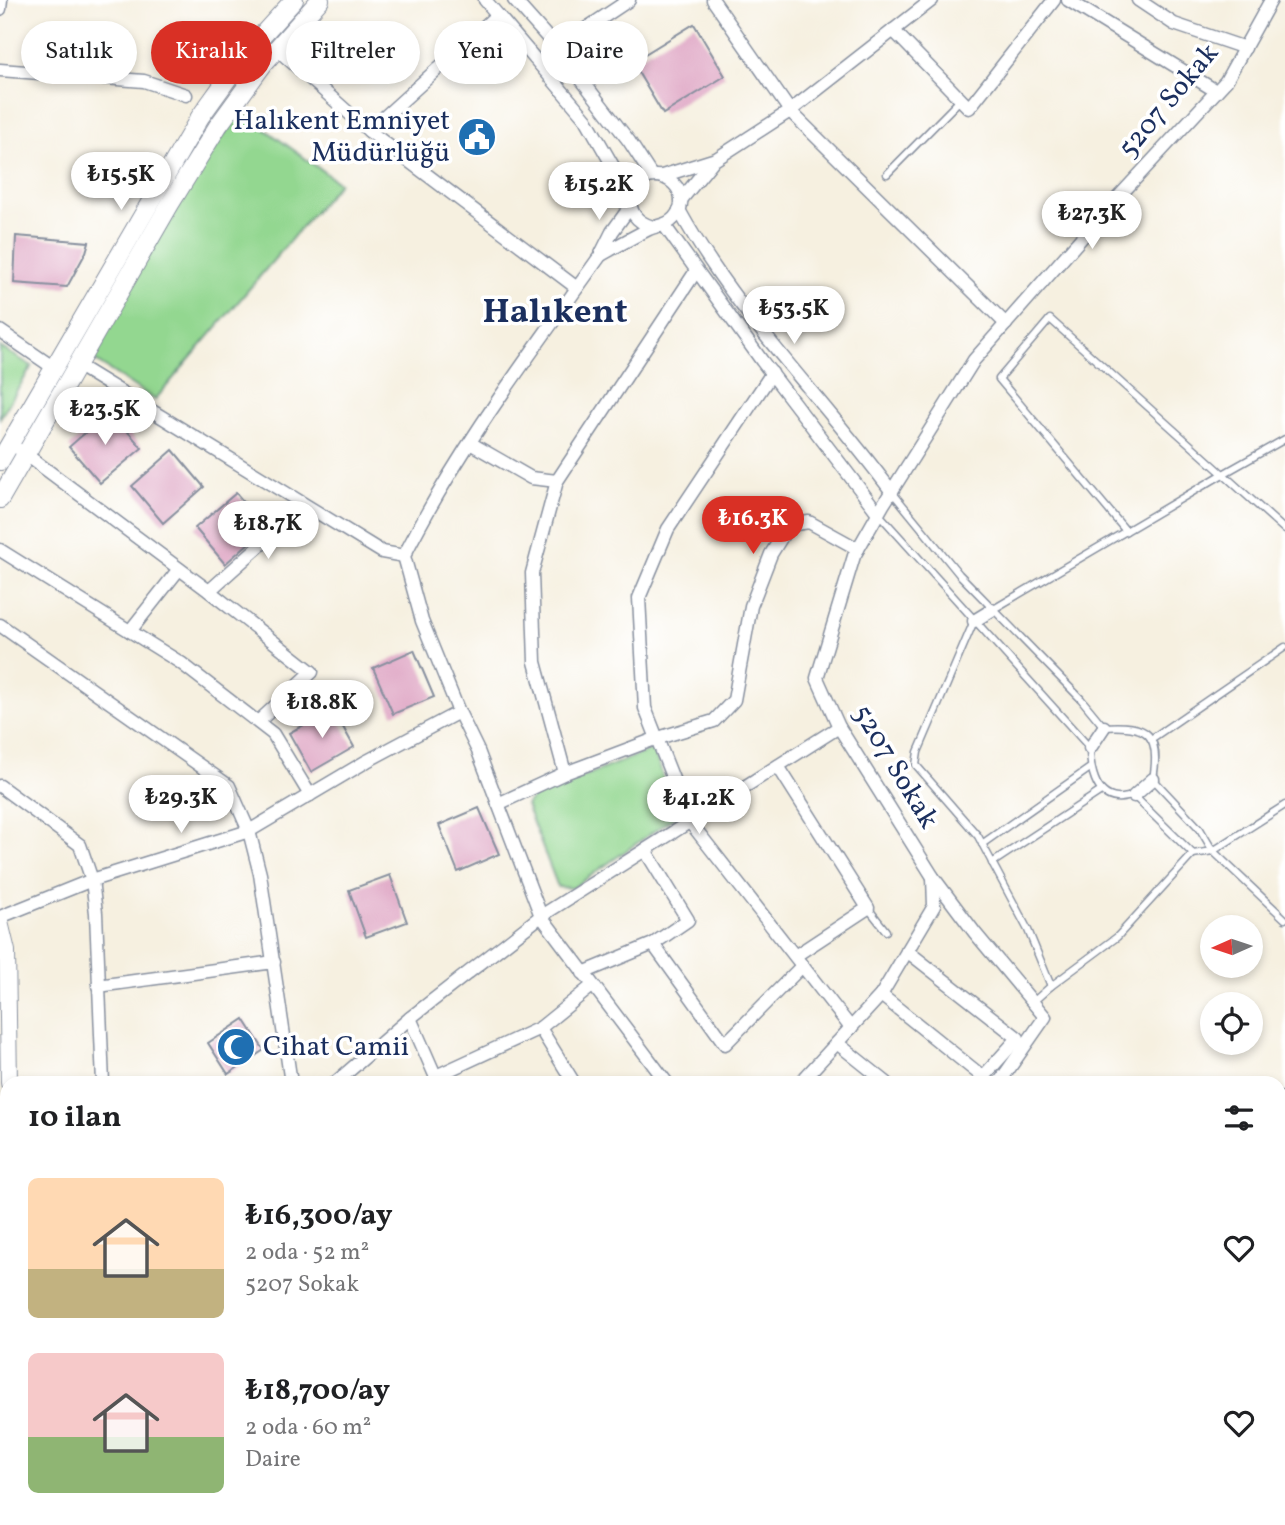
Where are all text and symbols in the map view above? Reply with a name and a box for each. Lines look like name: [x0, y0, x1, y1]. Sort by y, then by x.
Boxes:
chip: Satılık: [21, 21, 137, 84]
chip: Kiralık: [151, 21, 272, 84]
chip: Filtreler: [286, 21, 420, 84]
chip: Yeni: [434, 21, 527, 84]
chip: Daire: [541, 21, 648, 84]
street label: 5207 Sokak: [1109, 35, 1229, 167]
place label: Halıkent Emniyet Müdürlüğü: [233, 102, 450, 173]
public building icon: Halıkent Emniyet Müdürlüğü: [456, 116, 498, 158]
pin: ₺15.5K: [64, 152, 178, 212]
text: ₺15.5K: [87, 159, 155, 191]
pin: ₺15.2K: [542, 162, 656, 222]
text: ₺15.2K: [564, 169, 634, 201]
pin: ₺27.3K: [1035, 191, 1149, 251]
text: ₺27.3K: [1058, 198, 1126, 230]
pin: ₺53.5K: [737, 286, 851, 346]
district label: Halıkent: [482, 289, 628, 337]
text: ₺53.5K: [759, 293, 829, 325]
pin: ₺23.5K: [48, 388, 162, 447]
text: ₺23.5K: [69, 394, 141, 426]
pin: ₺16.3K: [696, 496, 810, 556]
pin: ₺18.7K: [211, 502, 325, 561]
text: ₺16.3K: [718, 503, 788, 535]
text: ₺18.7K: [234, 508, 302, 540]
pin: ₺18.8K: [265, 680, 379, 740]
text: ₺18.8K: [287, 687, 357, 719]
street label: 5207 Sokak: [843, 697, 947, 837]
pin: ₺29.3K: [124, 776, 238, 835]
pin: ₺41.2K: [642, 776, 756, 836]
text: ₺29.3K: [145, 782, 217, 814]
text: ₺41.2K: [663, 783, 735, 815]
north arrow: [1200, 915, 1264, 978]
map controls: [1200, 915, 1263, 1055]
button: locate: [1200, 992, 1263, 1055]
mosque icon: Cihat Camii: [215, 1026, 257, 1068]
place label: Cihat Camii: [263, 1028, 409, 1067]
text: 10 ilan: [28, 1097, 121, 1139]
icon: filters: [1220, 1099, 1258, 1137]
text: ₺16,300/ay: [245, 1195, 393, 1237]
icon: home: [84, 1206, 168, 1290]
icon: heart: [1220, 1229, 1258, 1267]
text: 2 oda · 52 m²: [245, 1237, 369, 1269]
text: 5207 Sokak: [245, 1269, 359, 1301]
text: ₺18,700/ay: [245, 1370, 390, 1412]
icon: home: [84, 1381, 168, 1465]
icon: heart: [1220, 1404, 1258, 1442]
text: 2 oda · 60 m²: [245, 1412, 371, 1444]
text: Daire: [245, 1444, 301, 1476]

